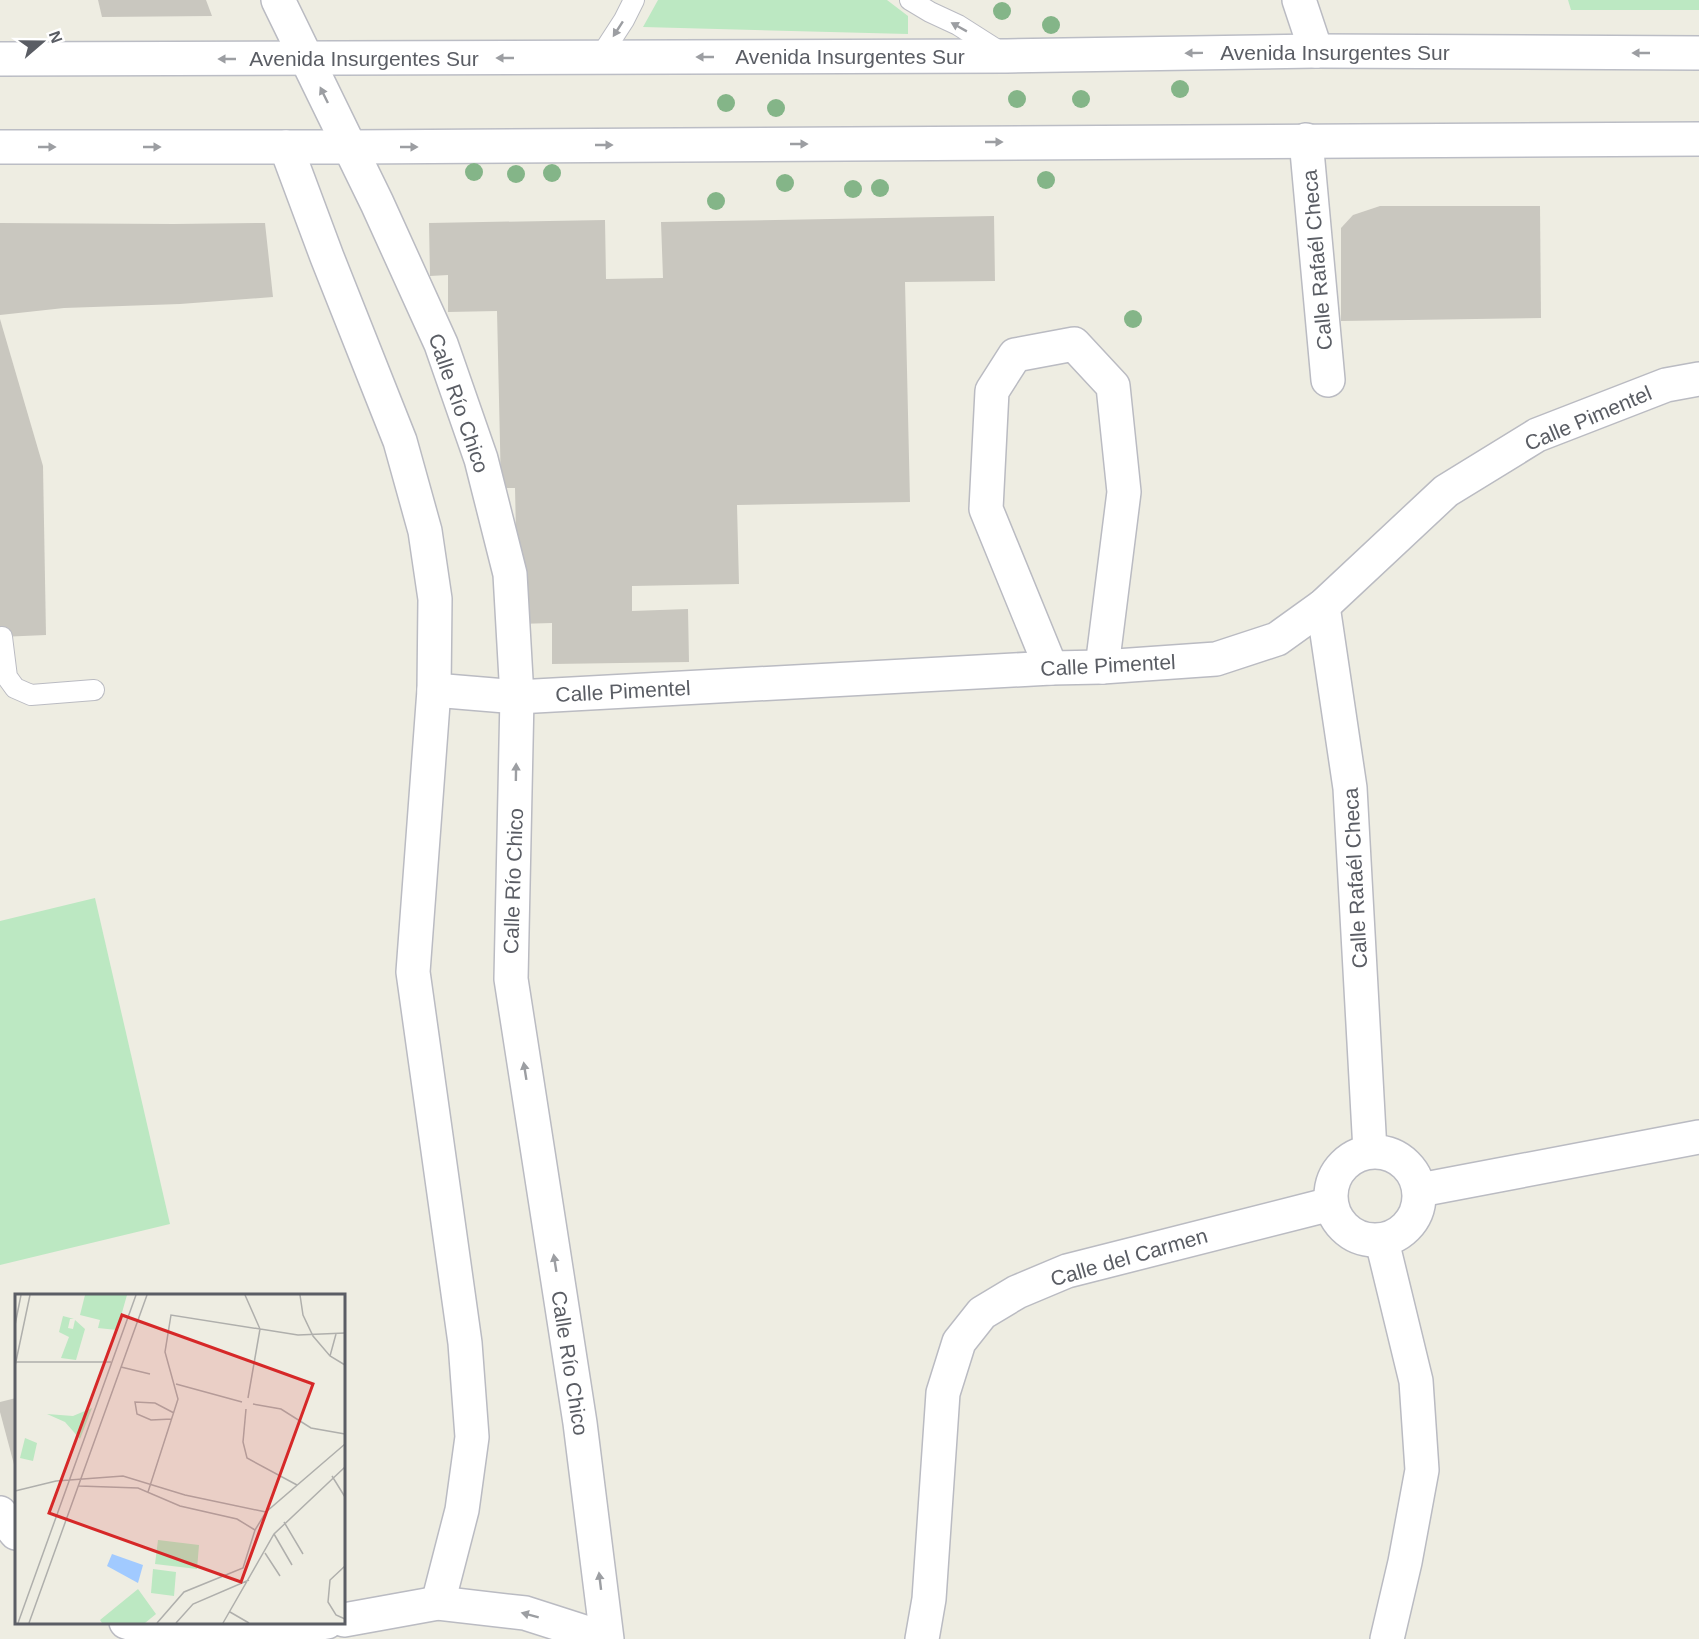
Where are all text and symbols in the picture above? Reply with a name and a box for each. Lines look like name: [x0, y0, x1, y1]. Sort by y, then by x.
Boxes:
north arrow: [12, 12, 72, 72]
one-way arrow: [612, 21, 623, 37]
one-way arrow: [950, 22, 967, 32]
text: N: [46, 29, 66, 45]
street label: Avenida Insurgentes Sur: [1220, 41, 1450, 64]
street label: Avenida Insurgentes Sur: [735, 45, 965, 68]
street label: Avenida Insurgentes Sur: [249, 47, 479, 70]
one-way arrow: [1184, 48, 1203, 58]
one-way arrow: [1631, 48, 1650, 57]
one-way arrow: [695, 52, 714, 62]
one-way arrow: [496, 53, 515, 63]
one-way arrow: [218, 54, 237, 64]
one-way arrow: [320, 86, 329, 103]
one-way arrow: [984, 137, 1003, 147]
one-way arrow: [789, 139, 808, 149]
one-way arrow: [594, 140, 613, 150]
one-way arrow: [37, 142, 56, 152]
one-way arrow: [142, 142, 161, 152]
one-way arrow: [399, 142, 418, 152]
street label: Calle Rafaél Checa: [1298, 169, 1336, 351]
street label: Calle Río Chico: [424, 330, 494, 476]
street label: Calle Pimentel: [1521, 381, 1655, 455]
street label: Calle Pimentel: [1040, 650, 1176, 680]
street label: Calle Pimentel: [555, 676, 691, 706]
one-way arrow: [511, 762, 521, 781]
street label: Calle Rafaél Checa: [1339, 787, 1371, 969]
street label: Calle Río Chico: [499, 808, 527, 954]
one-way arrow: [520, 1061, 529, 1080]
street label: Calle del Carmen: [1048, 1224, 1210, 1290]
one-way arrow: [551, 1254, 560, 1273]
street label: Calle Río Chico: [547, 1289, 593, 1437]
inset map: [15, 1294, 345, 1624]
one-way arrow: [595, 1571, 605, 1590]
one-way arrow: [521, 1610, 539, 1620]

